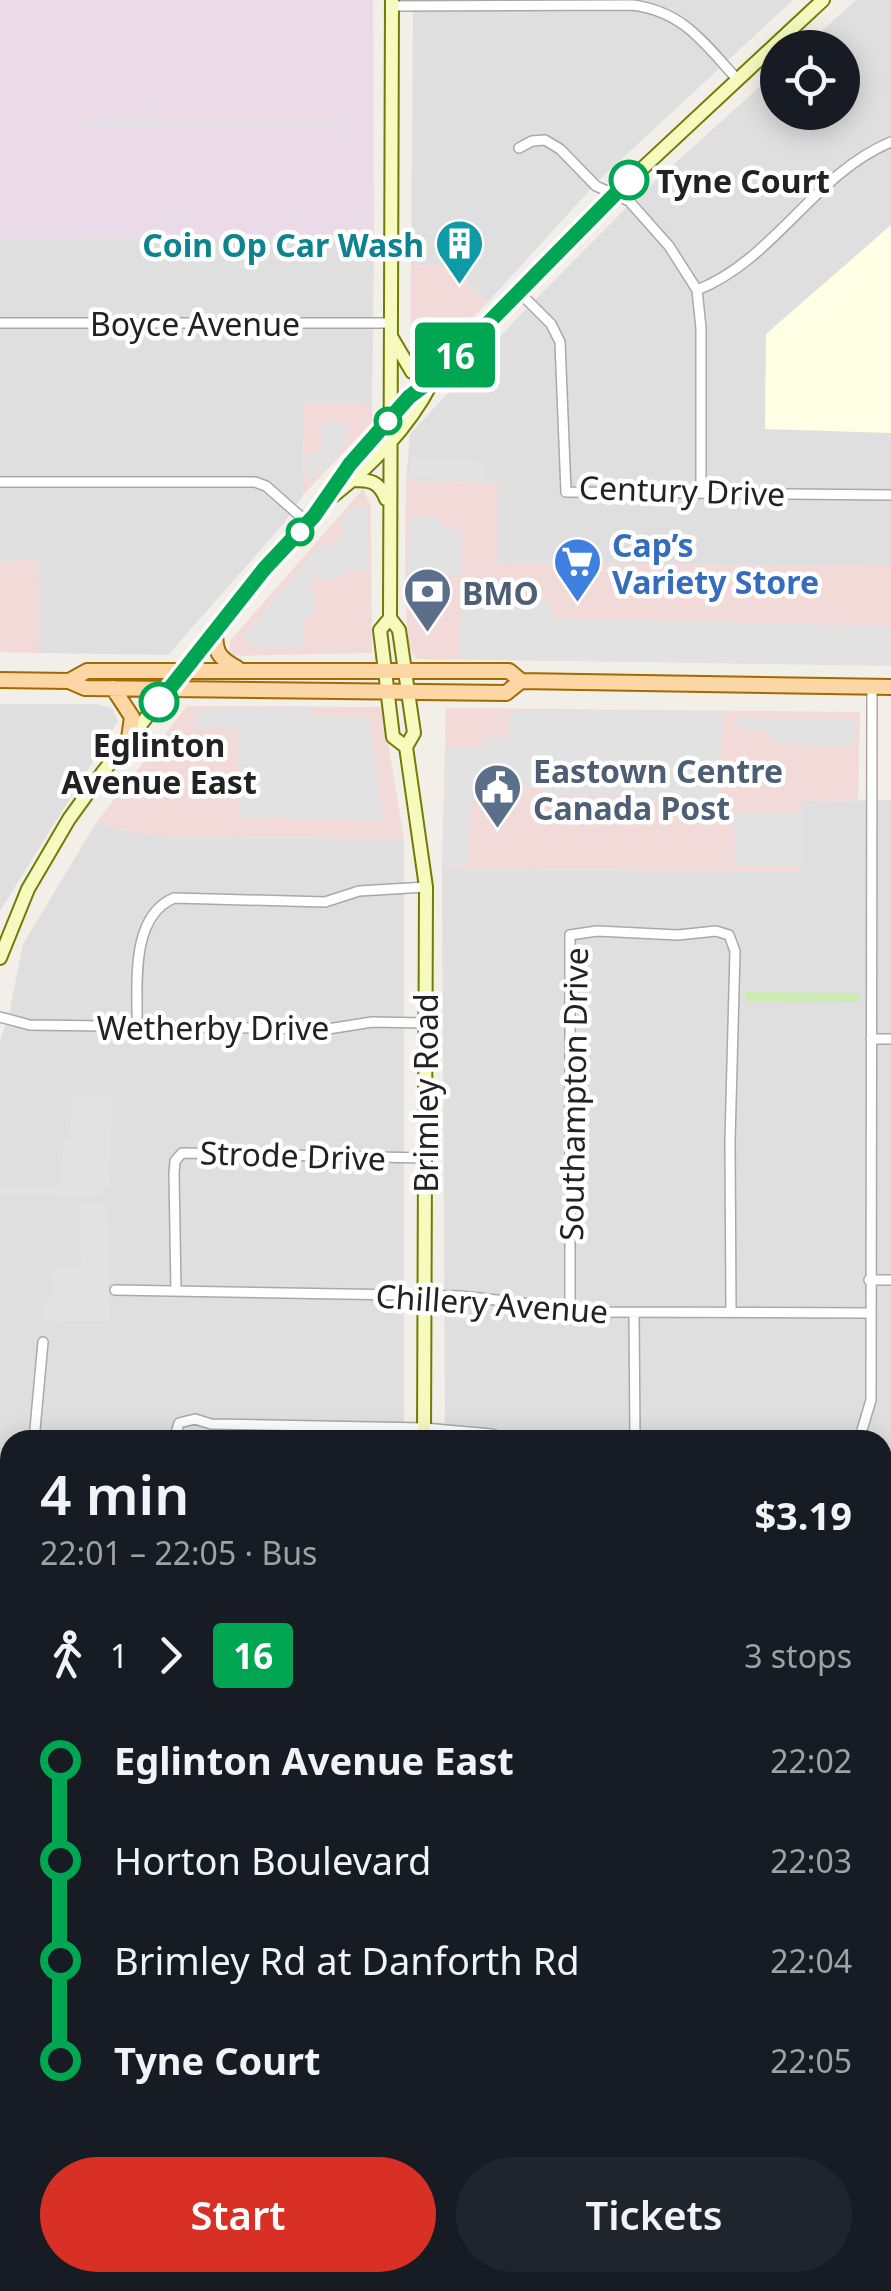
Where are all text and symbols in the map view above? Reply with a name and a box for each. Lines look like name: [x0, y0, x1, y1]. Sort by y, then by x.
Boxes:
map controls: [760, 30, 860, 130]
button: locate: [760, 30, 860, 130]
place label: Tyne Court: [656, 159, 830, 202]
marker: Tyne Court: [610, 161, 648, 199]
building icon: Coin Op Car Wash: [433, 218, 485, 286]
place label: Coin Op Car Wash: [142, 223, 424, 266]
street label: Boyce Avenue: [90, 302, 300, 345]
line badge: 16: [410, 322, 500, 388]
text: 16: [435, 332, 475, 379]
unlabelled marker: [375, 408, 401, 434]
street label: Century Drive: [578, 465, 786, 515]
unlabelled marker: [287, 519, 313, 545]
place label: Cap’s Variety Store: [612, 523, 819, 603]
supermarket icon: Cap’s Variety Store: [551, 536, 603, 604]
bank icon: BMO: [401, 566, 453, 634]
place label: BMO: [462, 571, 539, 614]
marker: Eglinton Avenue East: [140, 683, 178, 721]
place label: Eglinton Avenue East: [61, 723, 257, 803]
place label: Eastown Centre Canada Post: [533, 749, 783, 829]
public building icon: Eastown Centre Canada Post: [472, 762, 524, 830]
street label: Southampton Drive: [549, 947, 597, 1241]
street label: Brimley Road: [404, 993, 447, 1193]
street label: Wetherby Drive: [97, 1006, 329, 1049]
street label: Strode Drive: [199, 1130, 387, 1180]
street label: Chillery Avenue: [374, 1273, 610, 1333]
text: 4 min: [40, 1456, 189, 1531]
text: $3.19: [754, 1489, 852, 1541]
text: 22:01 – 22:05 · Bus: [40, 1531, 317, 1574]
icon: walk: [40, 1628, 95, 1683]
icon: forward: [143, 1628, 198, 1683]
text: 16: [233, 1632, 273, 1679]
text: 1: [110, 1634, 128, 1677]
text: 3 stops: [744, 1634, 852, 1677]
text: Eglinton Avenue East: [114, 1734, 514, 1786]
text: 22:02: [770, 1739, 852, 1782]
text: Horton Boulevard: [114, 1834, 432, 1886]
text: 22:03: [770, 1839, 852, 1882]
text: Brimley Rd at Danforth Rd: [114, 1934, 580, 1986]
text: 22:04: [770, 1939, 852, 1982]
text: Tyne Court: [114, 2034, 320, 2086]
text: 22:05: [770, 2039, 852, 2082]
button: Start: [40, 2157, 436, 2272]
button: Tickets: [456, 2157, 852, 2272]

